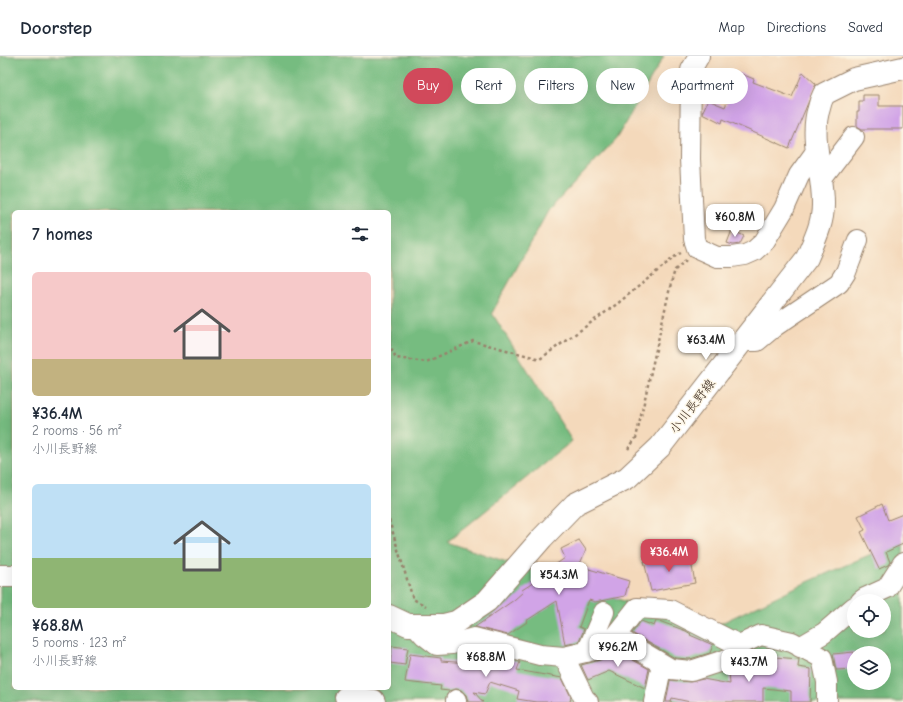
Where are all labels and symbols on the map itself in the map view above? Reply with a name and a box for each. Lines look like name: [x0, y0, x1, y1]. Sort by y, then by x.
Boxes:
pin: ¥60.8M: [702, 204, 768, 238]
pin: ¥63.4M: [673, 327, 739, 361]
street label: 小川長野線: [666, 375, 719, 436]
pin: ¥36.4M: [636, 539, 702, 573]
pin: ¥54.3M: [526, 562, 592, 596]
pin: ¥96.2M: [585, 634, 651, 668]
pin: ¥68.8M: [453, 644, 519, 678]
pin: ¥43.7M: [716, 649, 782, 683]

